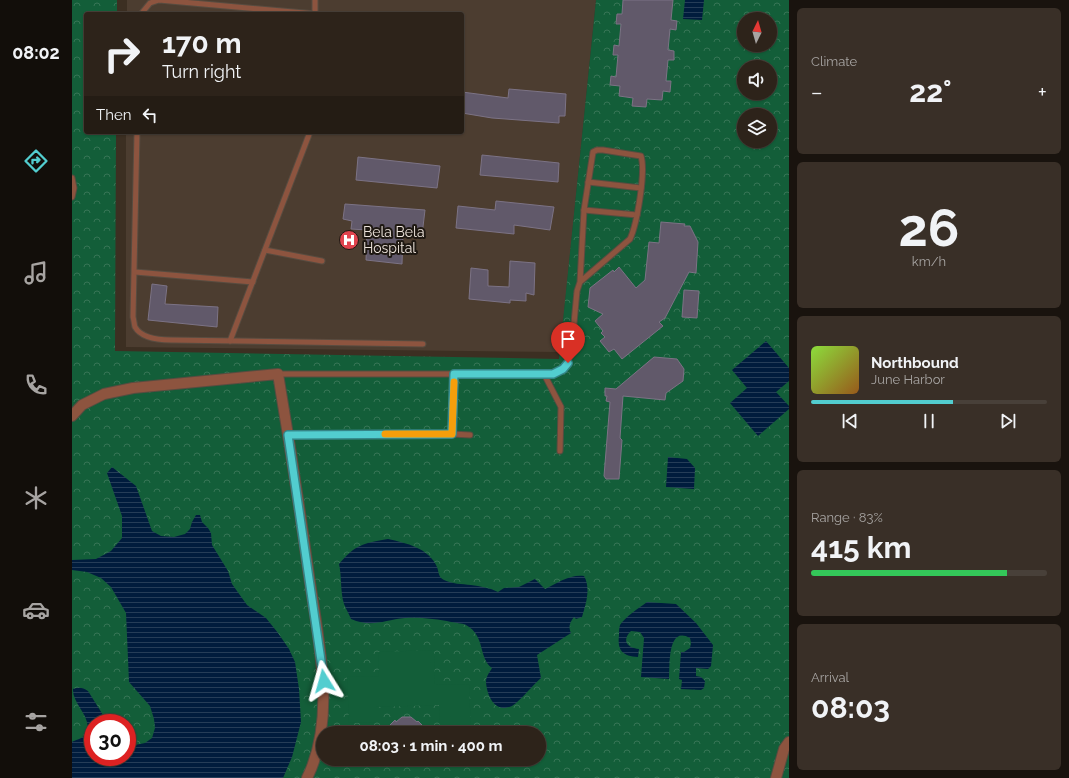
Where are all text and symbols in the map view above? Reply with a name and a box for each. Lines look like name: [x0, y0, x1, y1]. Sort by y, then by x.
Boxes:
north arrow: [737, 12, 777, 52]
map controls: [737, 12, 777, 148]
text: 170 m: [162, 27, 242, 60]
icon: right: [96, 28, 148, 80]
text: 08:02: [12, 42, 60, 63]
text: Climate: [811, 54, 857, 69]
button: sound: [737, 60, 777, 100]
text: Turn right: [162, 61, 241, 82]
text: 22°: [909, 74, 951, 109]
text: −: [811, 79, 823, 105]
text: +: [1038, 79, 1047, 105]
icon: left: [139, 104, 161, 126]
text: Then: [96, 106, 131, 124]
button: layers: [737, 108, 777, 148]
icon: directions: [22, 147, 50, 175]
text: 26: [899, 197, 959, 258]
place label: Bela Bela Hospital: [363, 224, 425, 256]
hospital icon: Bela Bela Hospital: [338, 229, 360, 251]
text: km/h: [912, 254, 946, 269]
icon: music: [22, 259, 50, 287]
pin: [551, 322, 585, 363]
icon: arrive: [557, 328, 579, 350]
text: Northbound: [871, 354, 959, 372]
icon: phone: [22, 371, 50, 399]
text: June Harbor: [871, 372, 945, 387]
icon: previous: [839, 410, 861, 432]
icon: pause: [918, 410, 940, 432]
icon: next: [997, 410, 1019, 432]
icon: climate: [22, 484, 50, 512]
text: Range · 83%: [811, 510, 883, 525]
text: 415 km: [811, 530, 911, 565]
icon: car: [22, 596, 50, 624]
position arrow: [303, 660, 345, 702]
text: Arrival: [811, 670, 849, 685]
text: 08:03: [811, 690, 890, 725]
icon: filters: [22, 708, 50, 736]
speed limit sign: 30: [84, 714, 136, 766]
text: 08:03 · 1 min · 400 m: [359, 737, 503, 755]

